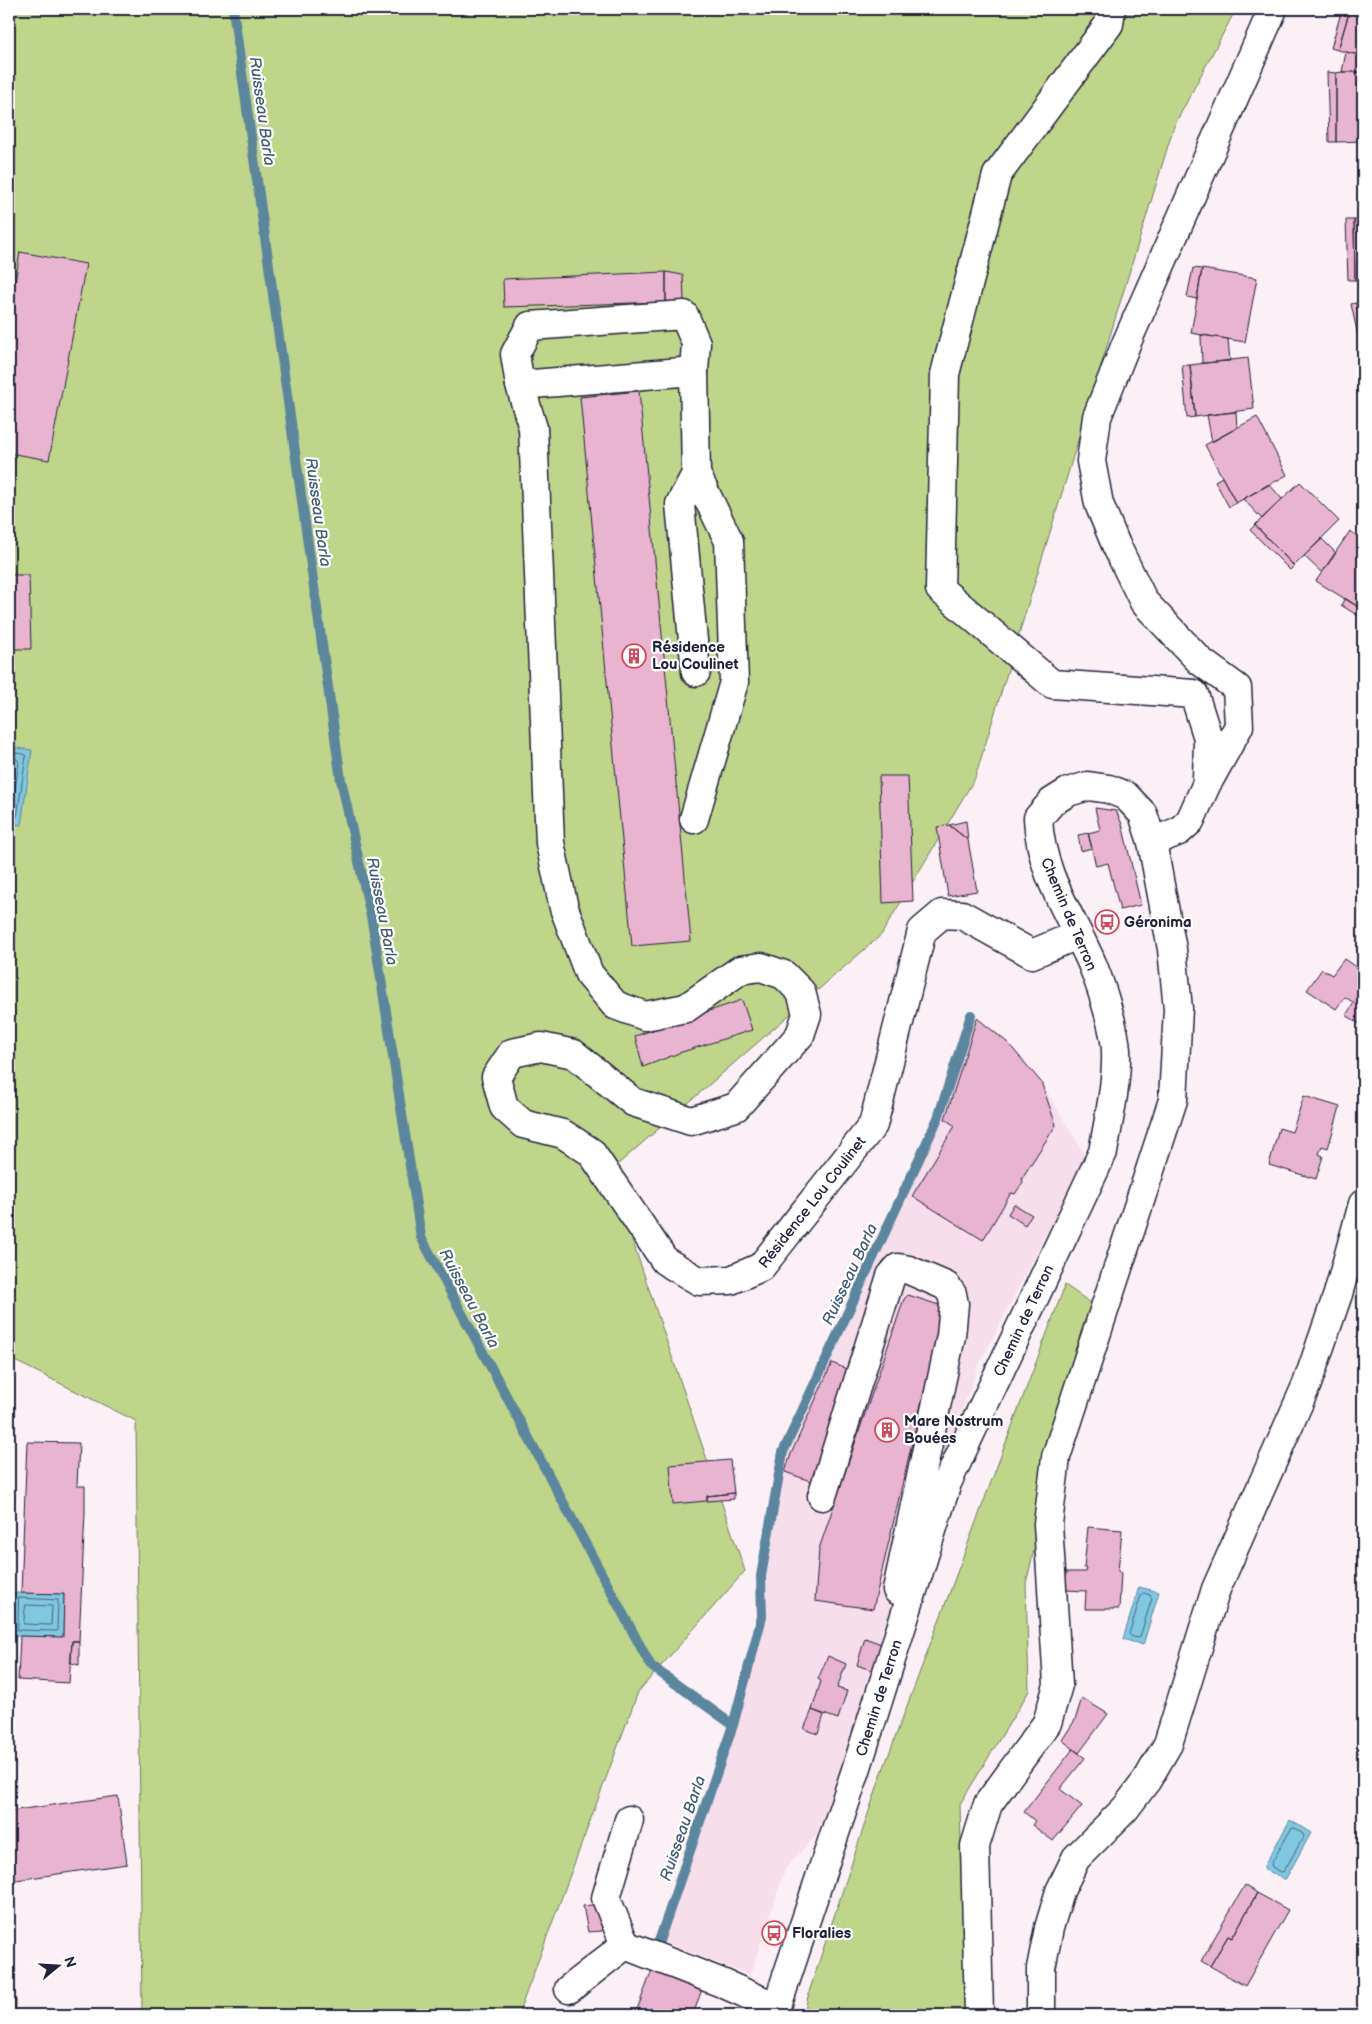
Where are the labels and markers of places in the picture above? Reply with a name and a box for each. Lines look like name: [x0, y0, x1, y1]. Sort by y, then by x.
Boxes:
place label: Résidence Lou Coulinet: [652, 638, 738, 674]
building icon: Résidence Lou Coulinet: [621, 643, 647, 669]
bus stop icon: Géronima: [1094, 909, 1120, 935]
place label: Géronima: [1124, 913, 1192, 932]
place label: Mare Nostrum Bouées: [904, 1412, 1003, 1448]
building icon: Mare Nostrum Bouées: [874, 1417, 900, 1443]
bus stop icon: Floralies: [761, 1920, 787, 1946]
place label: Floralies: [792, 1924, 851, 1943]

